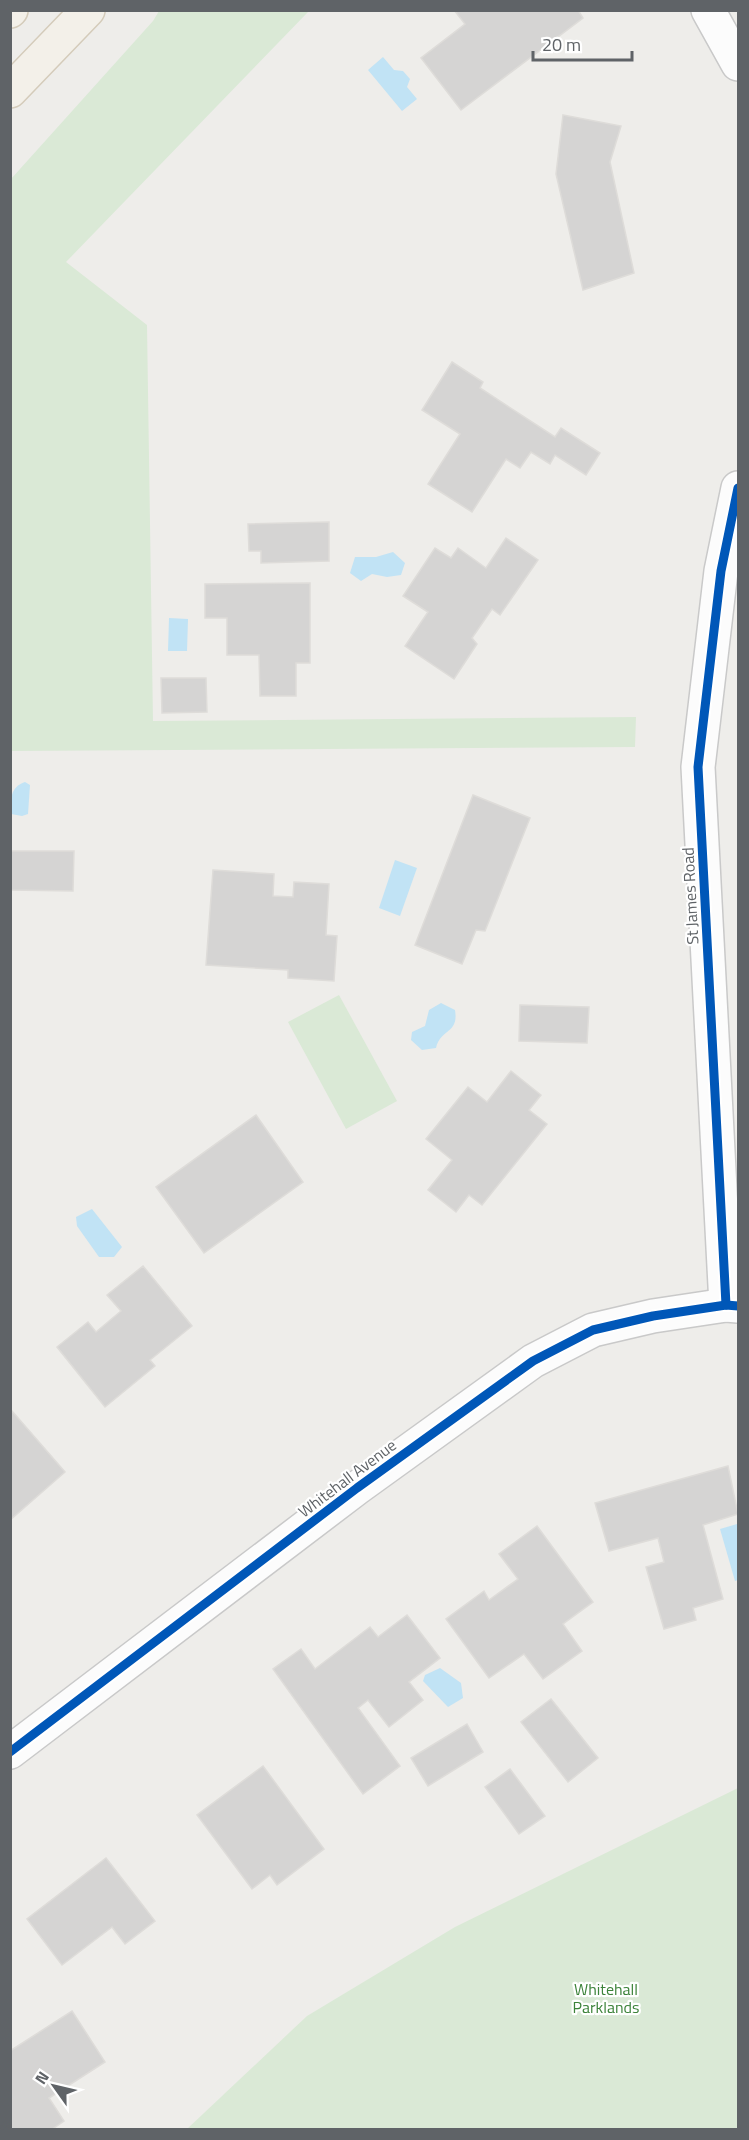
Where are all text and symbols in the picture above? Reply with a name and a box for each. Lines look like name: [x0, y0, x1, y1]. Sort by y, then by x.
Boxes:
scale bar: [533, 24, 632, 62]
text: 20 m: [542, 31, 581, 58]
street label: St James Road: [675, 847, 705, 945]
street label: Whitehall Avenue: [293, 1433, 401, 1523]
park label: Whitehall Parklands: [573, 1977, 639, 2019]
north arrow: [24, 2056, 84, 2116]
text: N: [29, 2066, 55, 2089]

